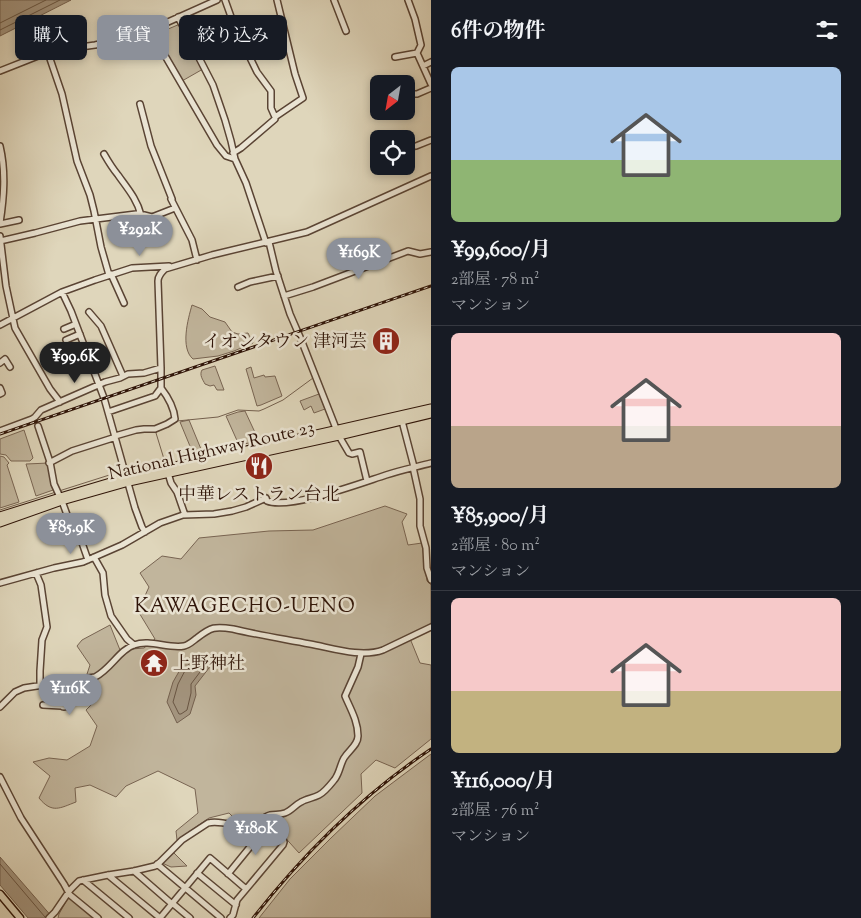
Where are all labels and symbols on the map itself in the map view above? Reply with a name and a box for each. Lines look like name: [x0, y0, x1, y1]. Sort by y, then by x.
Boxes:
north arrow: [370, 75, 415, 120]
pin: ¥292K: [105, 214, 175, 257]
pin: ¥169K: [324, 238, 394, 280]
building icon: イオンタウン 津河芸: [371, 326, 401, 356]
place label: イオンタウン 津河芸: [202, 330, 367, 356]
pin: ¥99.6K: [34, 342, 116, 384]
street label: National Highway Route 23: [106, 416, 317, 488]
restaurant icon: 中華レストラン台北: [244, 451, 274, 481]
place label: 中華レストラン台北: [178, 483, 340, 509]
pin: ¥85.9K: [30, 512, 112, 555]
district label: KAWAGECHO-UENO: [134, 593, 356, 622]
temple icon: 上野神社: [139, 648, 169, 678]
place label: 上野神社: [173, 652, 245, 678]
pin: ¥116K: [35, 674, 105, 716]
pin: ¥180K: [221, 814, 291, 856]

